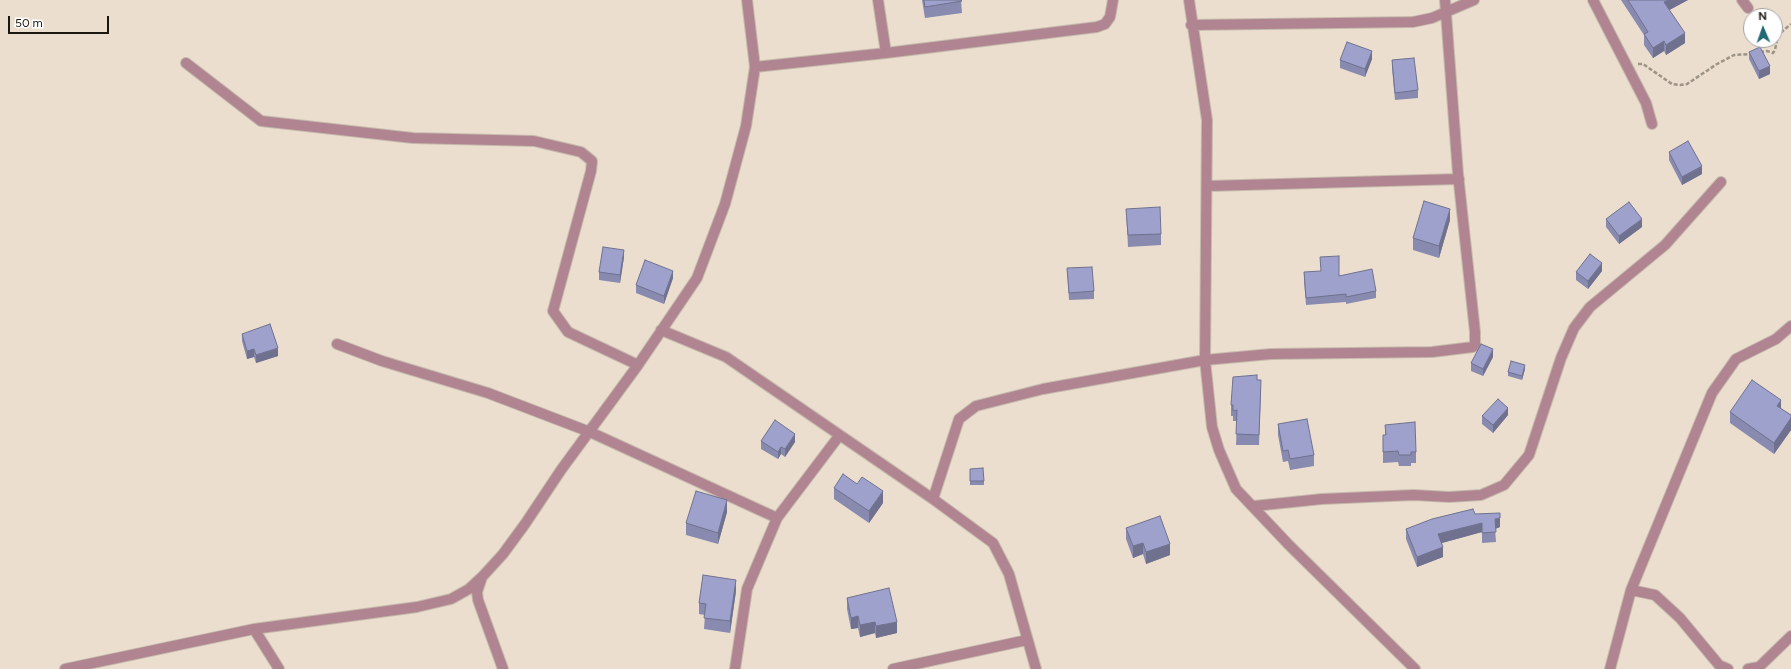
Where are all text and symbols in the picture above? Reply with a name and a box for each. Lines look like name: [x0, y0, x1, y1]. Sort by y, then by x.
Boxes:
scale bar: [10, 8, 111, 34]
north arrow: [1743, 8, 1783, 48]
text: N: [1758, 10, 1767, 23]
text: 50 m: [15, 16, 43, 30]

